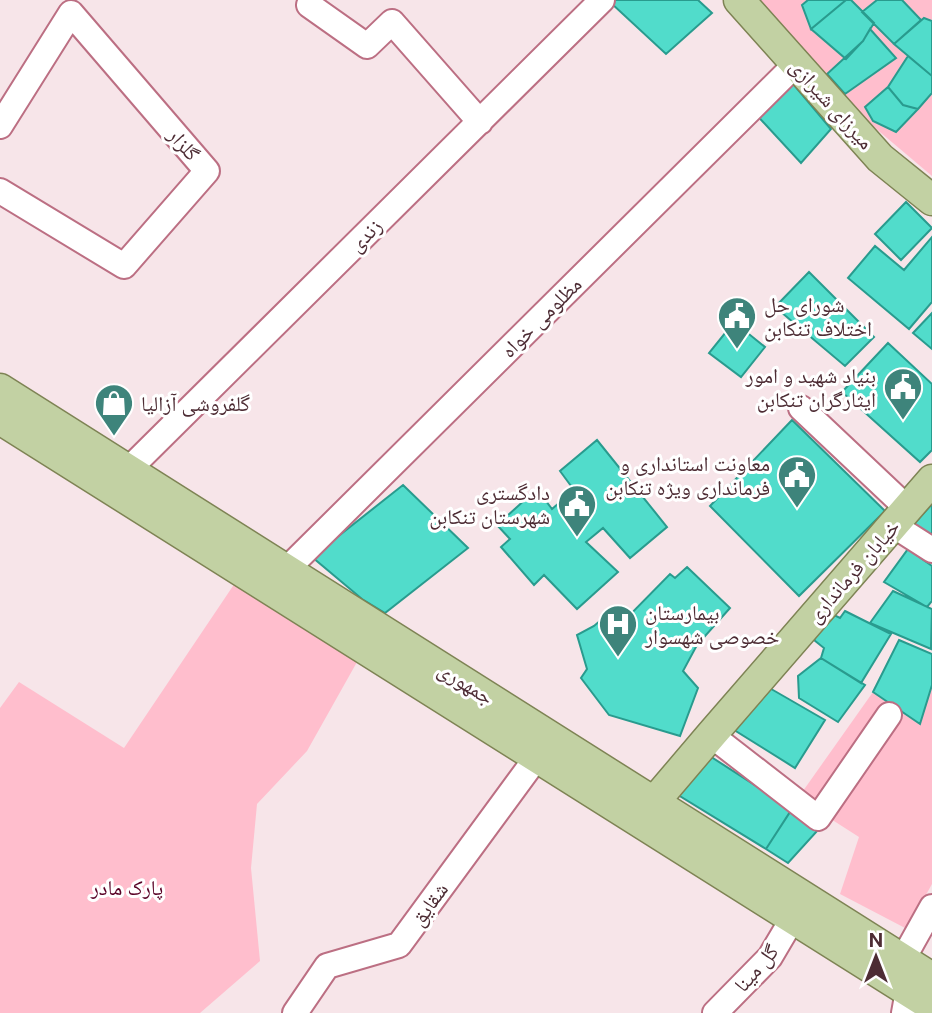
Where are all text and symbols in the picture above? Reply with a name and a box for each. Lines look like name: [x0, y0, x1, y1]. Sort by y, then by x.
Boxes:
street label: میرزای شیرازی: [785, 54, 879, 154]
street label: گلزار: [162, 122, 205, 166]
street label: زندی: [343, 213, 387, 257]
street label: مظلومی خواه: [496, 272, 587, 363]
place label: شورای حل اختلاف تنکابن: [764, 292, 872, 342]
public building icon: شورای حل اختلاف تنکابن: [716, 295, 758, 350]
place label: بنیاد شهید و امور ایثارگران تنکابن: [745, 363, 876, 413]
public building icon: بنیاد شهید و امور ایثارگران تنکابن: [882, 366, 924, 421]
shop icon: گلفروشی آزالیا: [93, 382, 135, 437]
place label: گلفروشی آزالیا: [141, 391, 250, 417]
place label: معاونت استانداری و فرمانداری ویژه تنکابن: [605, 451, 770, 501]
public building icon: معاونت استانداری و فرمانداری ویژه تنکابن: [776, 454, 818, 509]
place label: دادگستری شهرستان تنکابن: [429, 480, 550, 530]
public building icon: دادگستری شهرستان تنکابن: [556, 483, 598, 538]
street label: خیابان فرمانداری: [801, 514, 905, 628]
place label: بیمارستان خصوصی شهسوار: [644, 600, 779, 650]
hospital icon: بیمارستان خصوصی شهسوار: [597, 603, 639, 658]
street label: جمهوری: [434, 656, 498, 710]
park label: پارک مادر: [90, 875, 163, 900]
street label: شقایق: [405, 877, 454, 931]
north arrow: [841, 922, 911, 992]
text: N: [869, 929, 883, 951]
street label: گل مینا: [729, 939, 784, 998]

